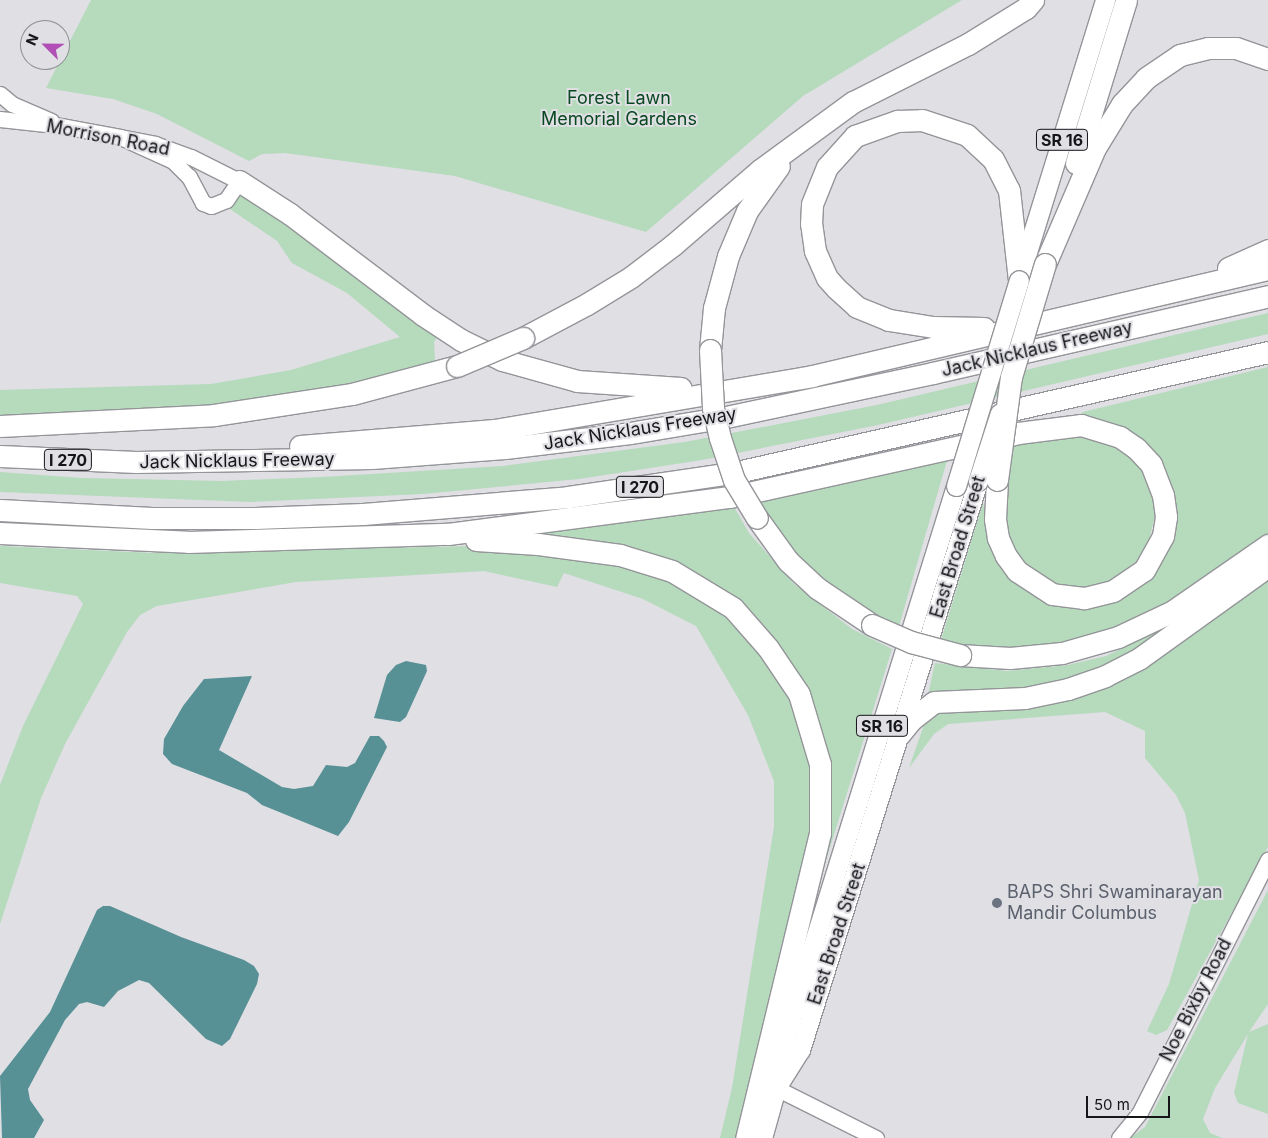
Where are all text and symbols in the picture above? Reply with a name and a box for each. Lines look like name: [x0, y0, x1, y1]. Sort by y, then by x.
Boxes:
north arrow: [20, 20, 70, 70]
text: N: [22, 31, 42, 48]
park label: Forest Lawn Memorial Gardens: [541, 88, 697, 130]
street label: Morrison Road: [45, 115, 171, 161]
road number: SR 16: [1036, 126, 1088, 154]
street label: Jack Nicklaus Freeway: [939, 317, 1135, 381]
street label: Jack Nicklaus Freeway: [542, 403, 738, 455]
road number: I 270: [43, 446, 93, 474]
street label: Jack Nicklaus Freeway: [139, 448, 335, 474]
street label: East Broad Street: [926, 473, 990, 621]
road number: I 270: [615, 474, 665, 501]
road number: SR 16: [856, 712, 908, 739]
street label: East Broad Street: [804, 860, 870, 1008]
place label: BAPS Shri Swaminarayan Mandir Columbus: [1007, 882, 1223, 924]
marker: BAPS Shri Swaminarayan Mandir Columbus: [991, 897, 1003, 909]
street label: Noe Bixby Road: [1156, 935, 1236, 1065]
scale bar: [1088, 1086, 1172, 1118]
text: 50 m: [1094, 1095, 1130, 1114]

